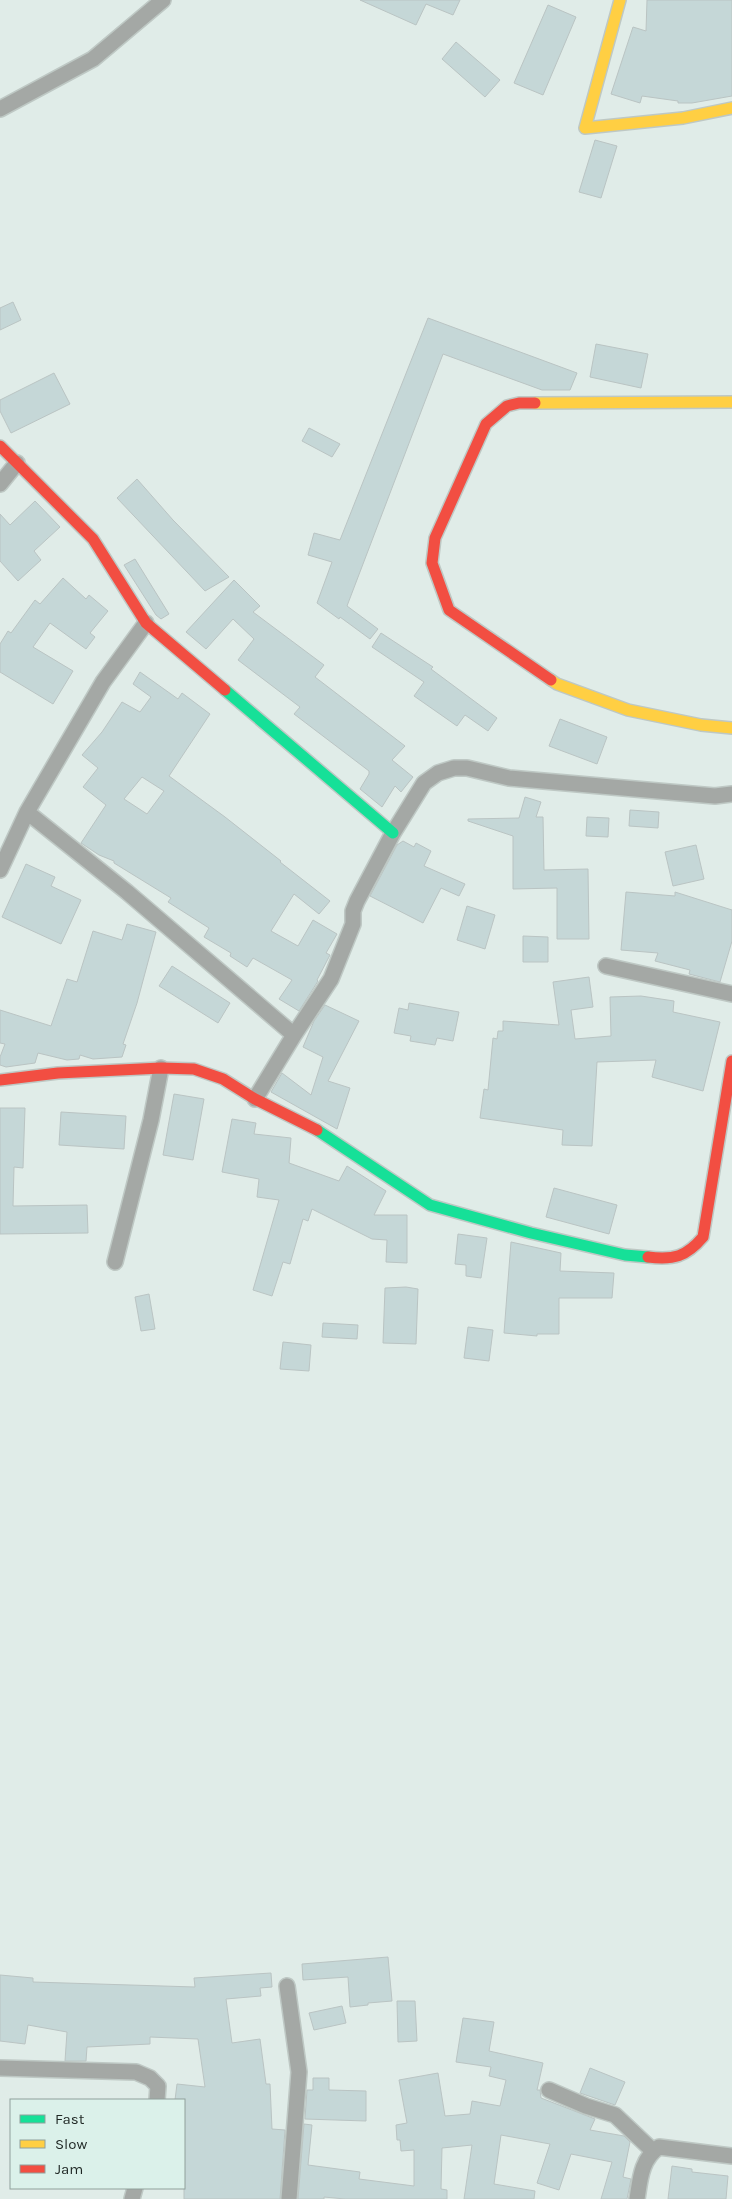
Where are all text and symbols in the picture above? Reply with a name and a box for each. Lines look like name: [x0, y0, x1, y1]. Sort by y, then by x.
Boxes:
legend: [10, 2099, 185, 2189]
text: Fast: [55, 2110, 85, 2128]
text: Slow: [55, 2135, 87, 2153]
text: Jam: [55, 2160, 83, 2178]

